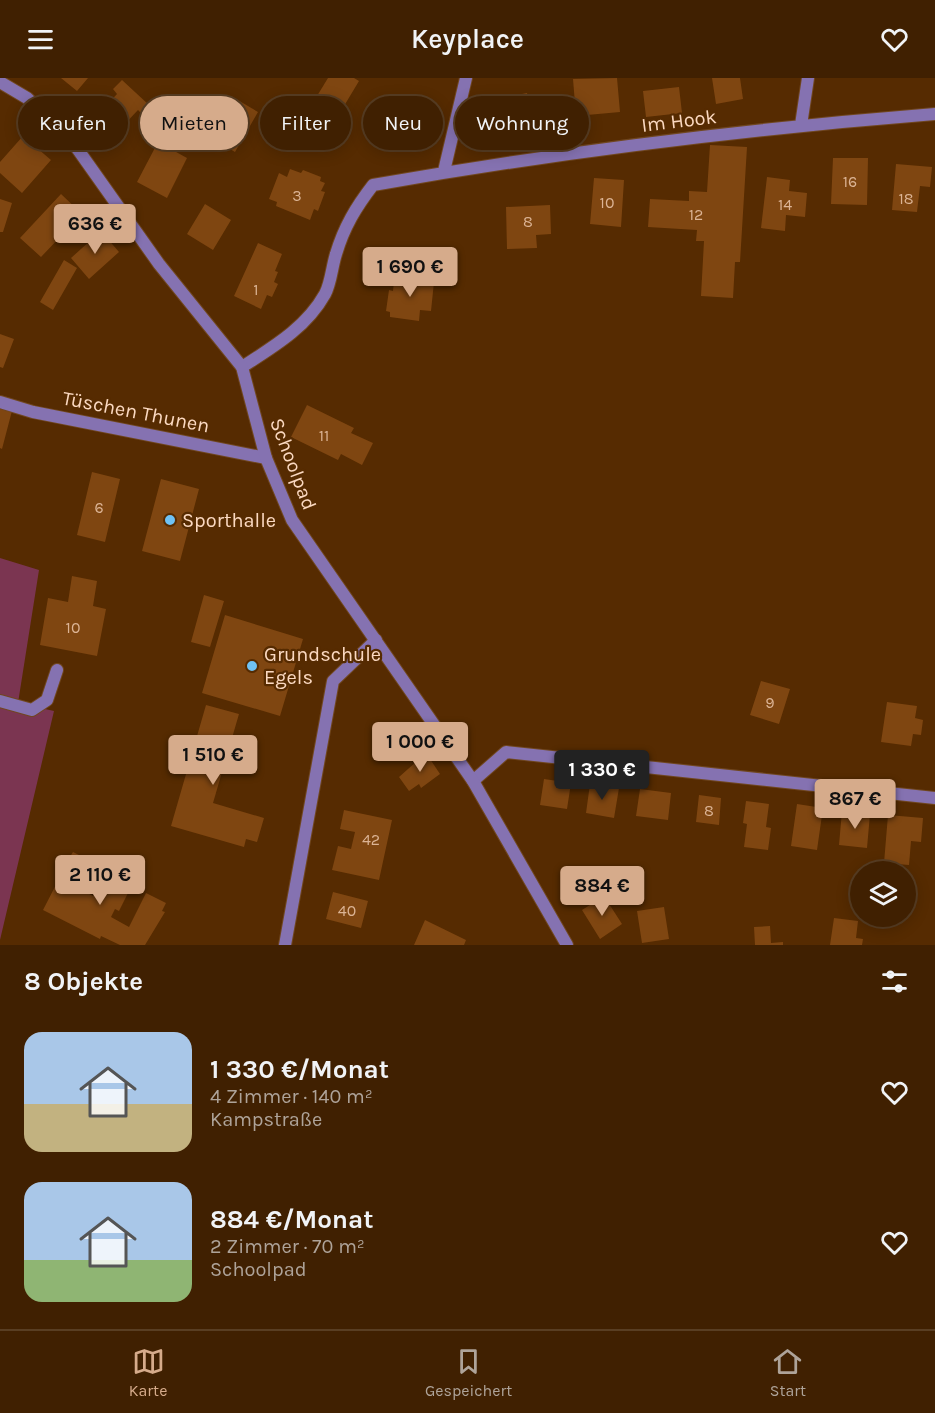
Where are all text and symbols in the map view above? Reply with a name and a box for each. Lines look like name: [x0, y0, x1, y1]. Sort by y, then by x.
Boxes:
icon: menu: [24, 23, 57, 56]
text: Keyplace: [411, 23, 524, 55]
icon: heart: [878, 23, 911, 56]
chip: Kaufen: [18, 96, 128, 150]
chip: Mieten: [140, 96, 248, 150]
chip: Filter: [260, 96, 351, 150]
chip: Neu: [363, 96, 443, 150]
chip: Wohnung: [455, 96, 589, 150]
street label: Im Hook: [640, 105, 718, 137]
house number: 16: [843, 172, 857, 191]
house number: 3: [292, 186, 302, 205]
house number: 18: [898, 189, 914, 208]
house number: 10: [600, 193, 614, 212]
house number: 14: [778, 195, 792, 214]
pin: 636 €: [53, 204, 137, 255]
house number: 12: [689, 205, 703, 224]
text: 636 €: [68, 212, 122, 235]
house number: 8: [523, 212, 533, 231]
pin: 1 690 €: [355, 247, 465, 298]
text: 1 690 €: [377, 255, 443, 278]
house number: 1: [253, 280, 259, 299]
street label: Tüschen Thunen: [61, 386, 211, 438]
street label: Schoolpad: [265, 415, 321, 513]
house number: 11: [319, 426, 329, 445]
house number: 6: [94, 498, 104, 517]
place label: Sporthalle: [182, 509, 276, 532]
marker: Sporthalle: [163, 513, 177, 527]
house number: 10: [66, 618, 80, 637]
place label: Grundschule Egels: [264, 643, 381, 689]
marker: Grundschule Egels: [245, 659, 259, 673]
house number: 9: [765, 693, 775, 712]
pin: 1 000 €: [365, 722, 475, 773]
text: 1 000 €: [386, 730, 454, 753]
pin: 1 510 €: [158, 735, 268, 786]
text: 1 510 €: [182, 743, 244, 766]
pin: 1 330 €: [547, 750, 657, 801]
text: 1 330 €: [568, 758, 636, 781]
pin: 867 €: [813, 779, 897, 830]
text: 867 €: [829, 787, 881, 810]
house number: 8: [704, 801, 714, 820]
house number: 42: [362, 830, 380, 849]
pin: 2 110 €: [45, 855, 155, 906]
map controls: [850, 861, 916, 927]
button: layers: [850, 861, 916, 927]
text: 2 110 €: [69, 863, 131, 886]
pin: 884 €: [560, 866, 644, 917]
text: 884 €: [574, 874, 630, 897]
house number: 40: [338, 901, 356, 920]
icon: filters: [878, 965, 911, 998]
text: 8 Objekte: [24, 966, 143, 997]
text: 1 330 €/Monat: [210, 1054, 389, 1085]
icon: home: [72, 1056, 144, 1128]
icon: heart: [878, 1076, 911, 1109]
text: 4 Zimmer · 140 m²: [210, 1085, 373, 1108]
text: Kampstraße: [210, 1108, 322, 1131]
text: 884 €/Monat: [210, 1204, 374, 1235]
icon: home: [72, 1206, 144, 1278]
icon: heart: [878, 1226, 911, 1259]
text: 2 Zimmer · 70 m²: [210, 1235, 365, 1258]
text: Schoolpad: [210, 1258, 307, 1281]
tab: Karte: [129, 1345, 167, 1400]
tab: Gespeichert: [425, 1345, 512, 1400]
tab: Start: [770, 1345, 806, 1400]

